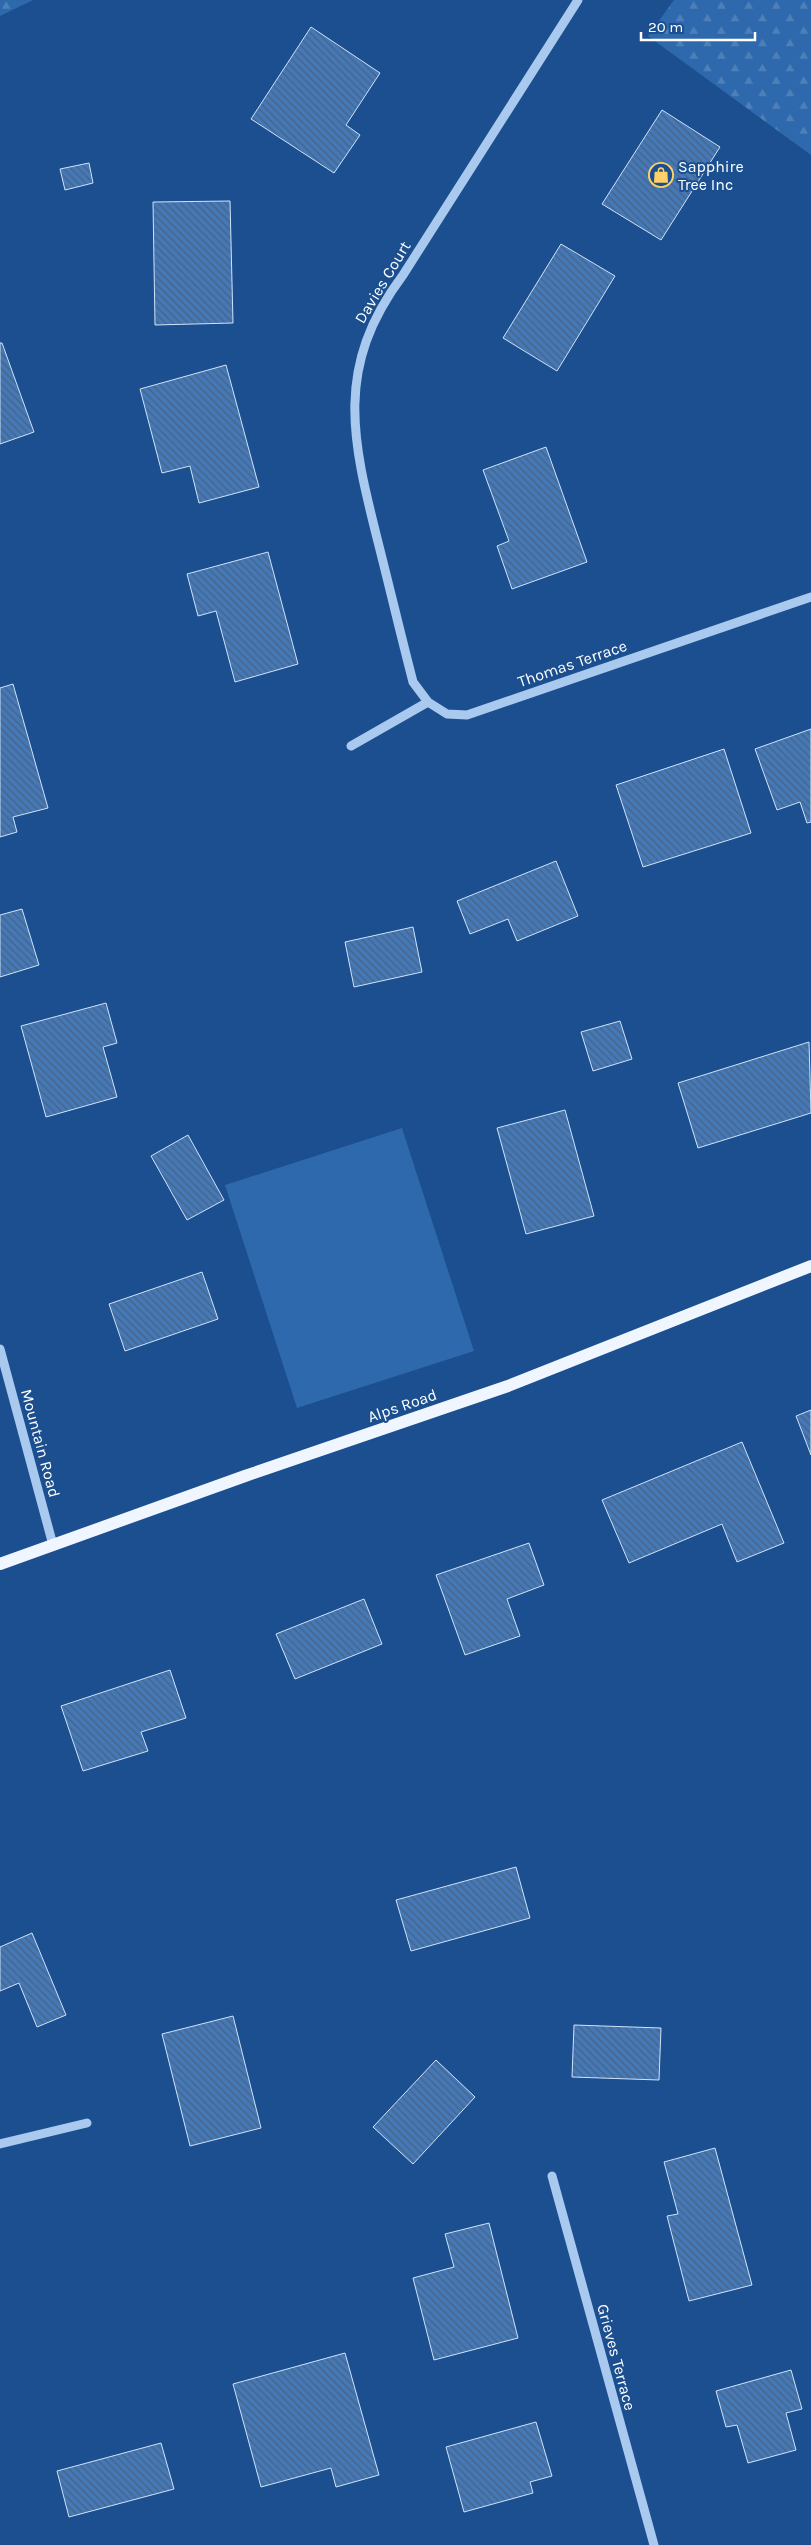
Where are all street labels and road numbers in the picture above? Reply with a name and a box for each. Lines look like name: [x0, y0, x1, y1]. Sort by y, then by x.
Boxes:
street label: Davies Court: [350, 238, 414, 327]
street label: Thomas Terrace: [515, 636, 629, 691]
street label: Alps Road: [365, 1385, 439, 1426]
street label: Mountain Road: [17, 1387, 64, 1499]
street label: Grieves Terrace: [593, 2302, 640, 2412]

